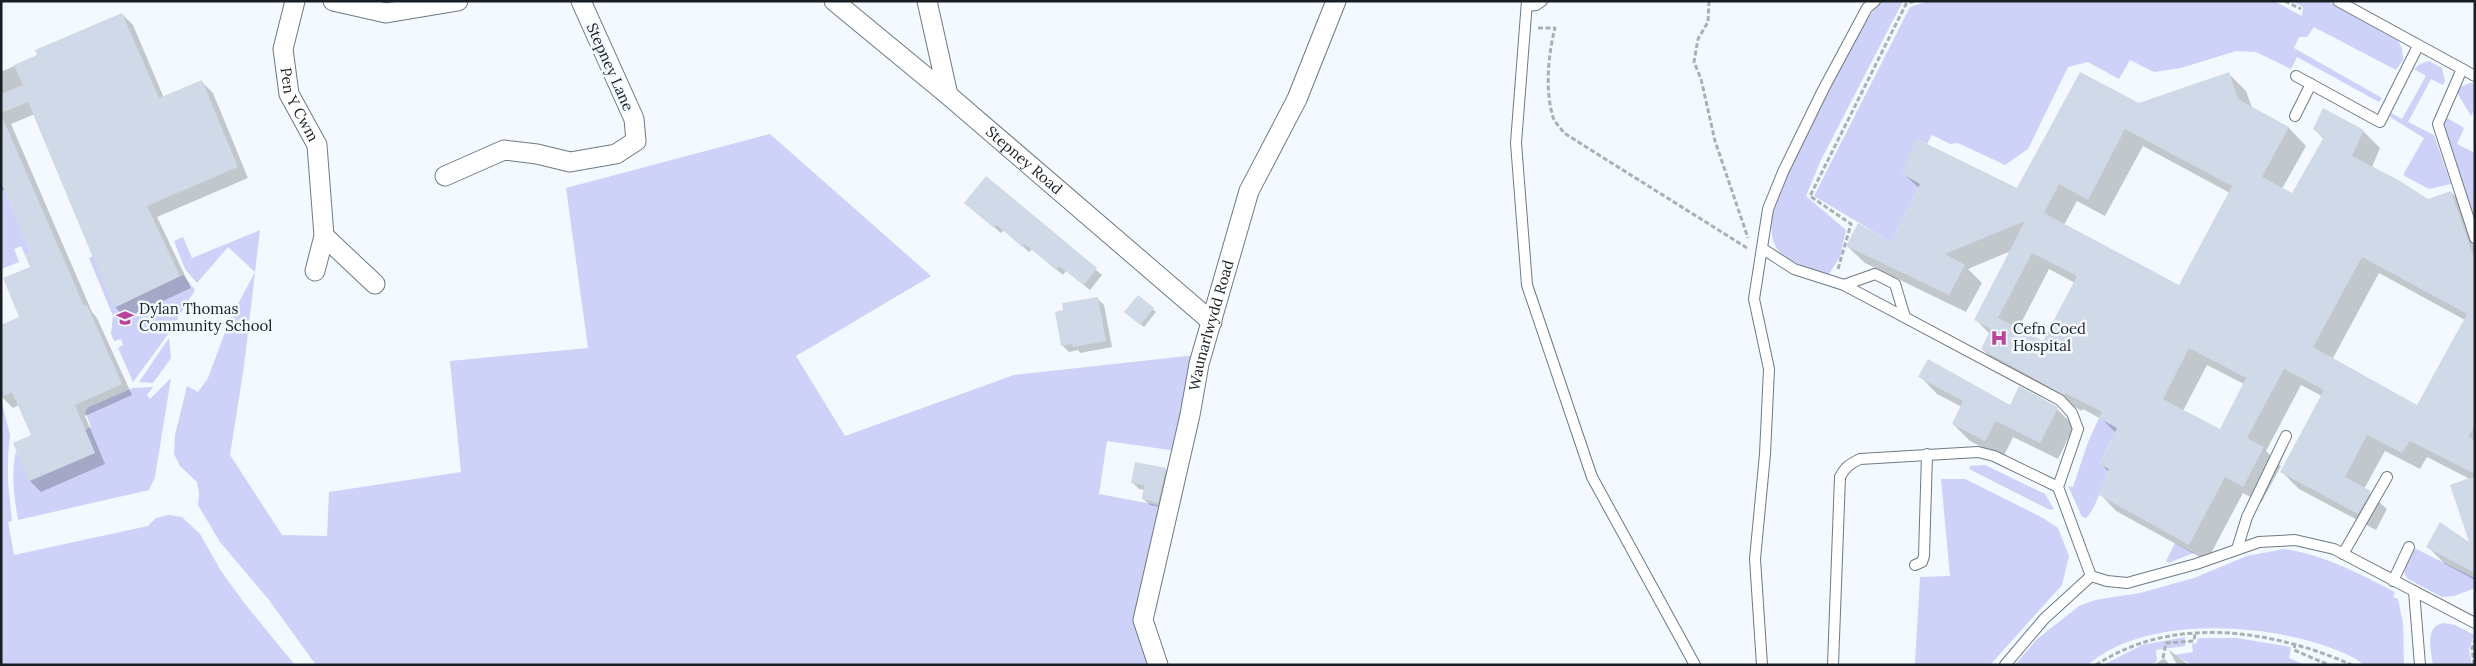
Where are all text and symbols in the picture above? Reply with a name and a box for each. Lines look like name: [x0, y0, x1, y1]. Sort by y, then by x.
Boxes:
street label: Stepney Lane: [583, 20, 638, 114]
street label: Pen Y Cwm: [277, 66, 323, 145]
street label: Stepney Road: [982, 122, 1067, 198]
street label: Waunarlwydd Road: [1184, 258, 1238, 392]
place label: Dylan Thomas Community School: [139, 299, 272, 335]
school or university icon: Dylan Thomas Community School: [115, 308, 135, 328]
place label: Cefn Coed Hospital: [2013, 319, 2086, 355]
hospital icon: Cefn Coed Hospital: [1989, 328, 2009, 348]

